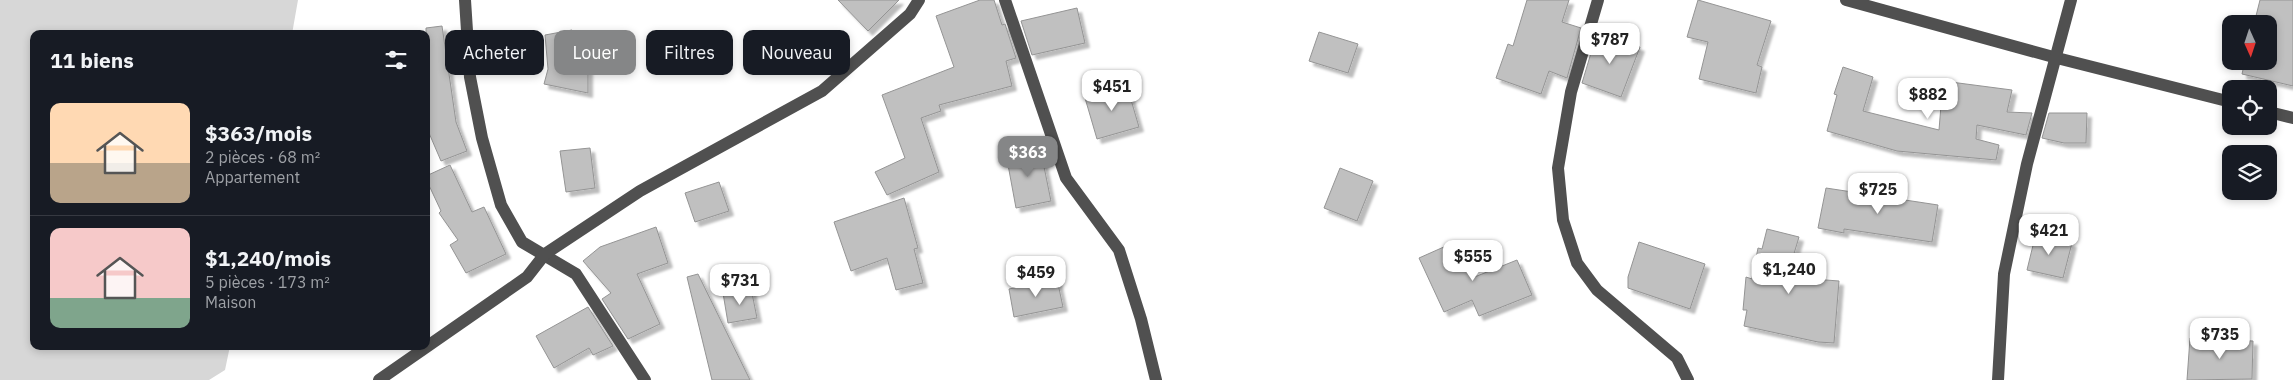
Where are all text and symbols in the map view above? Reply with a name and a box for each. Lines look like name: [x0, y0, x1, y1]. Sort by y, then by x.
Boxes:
north arrow: [2222, 15, 2278, 70]
map controls: [2222, 15, 2277, 200]
pin: $787: [1580, 22, 1640, 65]
text: $787: [1591, 29, 1629, 49]
chip: Acheter: [445, 30, 544, 75]
chip: Louer: [554, 30, 636, 75]
chip: Filtres: [646, 30, 733, 75]
chip: Nouveau: [743, 30, 850, 75]
text: 11 biens: [50, 46, 134, 74]
icon: filters: [382, 46, 410, 74]
pin: $451: [1082, 70, 1142, 112]
text: $451: [1093, 76, 1131, 96]
pin: $882: [1898, 78, 1958, 120]
button: locate: [2222, 80, 2277, 135]
text: $882: [1909, 84, 1947, 104]
text: $363/mois: [205, 119, 312, 147]
icon: home: [90, 123, 150, 183]
pin: $363: [998, 136, 1058, 178]
text: $363: [1009, 142, 1047, 162]
button: layers: [2222, 145, 2277, 200]
text: 2 pièces · 68 m²: [205, 147, 320, 167]
text: Appartement: [205, 167, 300, 187]
pin: $725: [1848, 172, 1908, 215]
text: $725: [1859, 179, 1897, 199]
pin: $421: [2019, 214, 2079, 256]
text: $421: [2030, 220, 2068, 240]
pin: $555: [1443, 240, 1503, 282]
text: $1,240/mois: [205, 244, 331, 272]
text: $555: [1454, 246, 1492, 266]
icon: home: [90, 248, 150, 308]
pin: $1,240: [1748, 252, 1830, 295]
pin: $459: [1006, 256, 1066, 298]
text: $1,240: [1763, 259, 1815, 279]
text: $459: [1017, 262, 1055, 282]
pin: $731: [710, 264, 770, 306]
text: $731: [721, 270, 759, 290]
text: 5 pièces · 173 m²: [205, 272, 330, 292]
text: Maison: [205, 292, 256, 312]
pin: $735: [2190, 318, 2250, 360]
text: $735: [2201, 324, 2239, 344]

